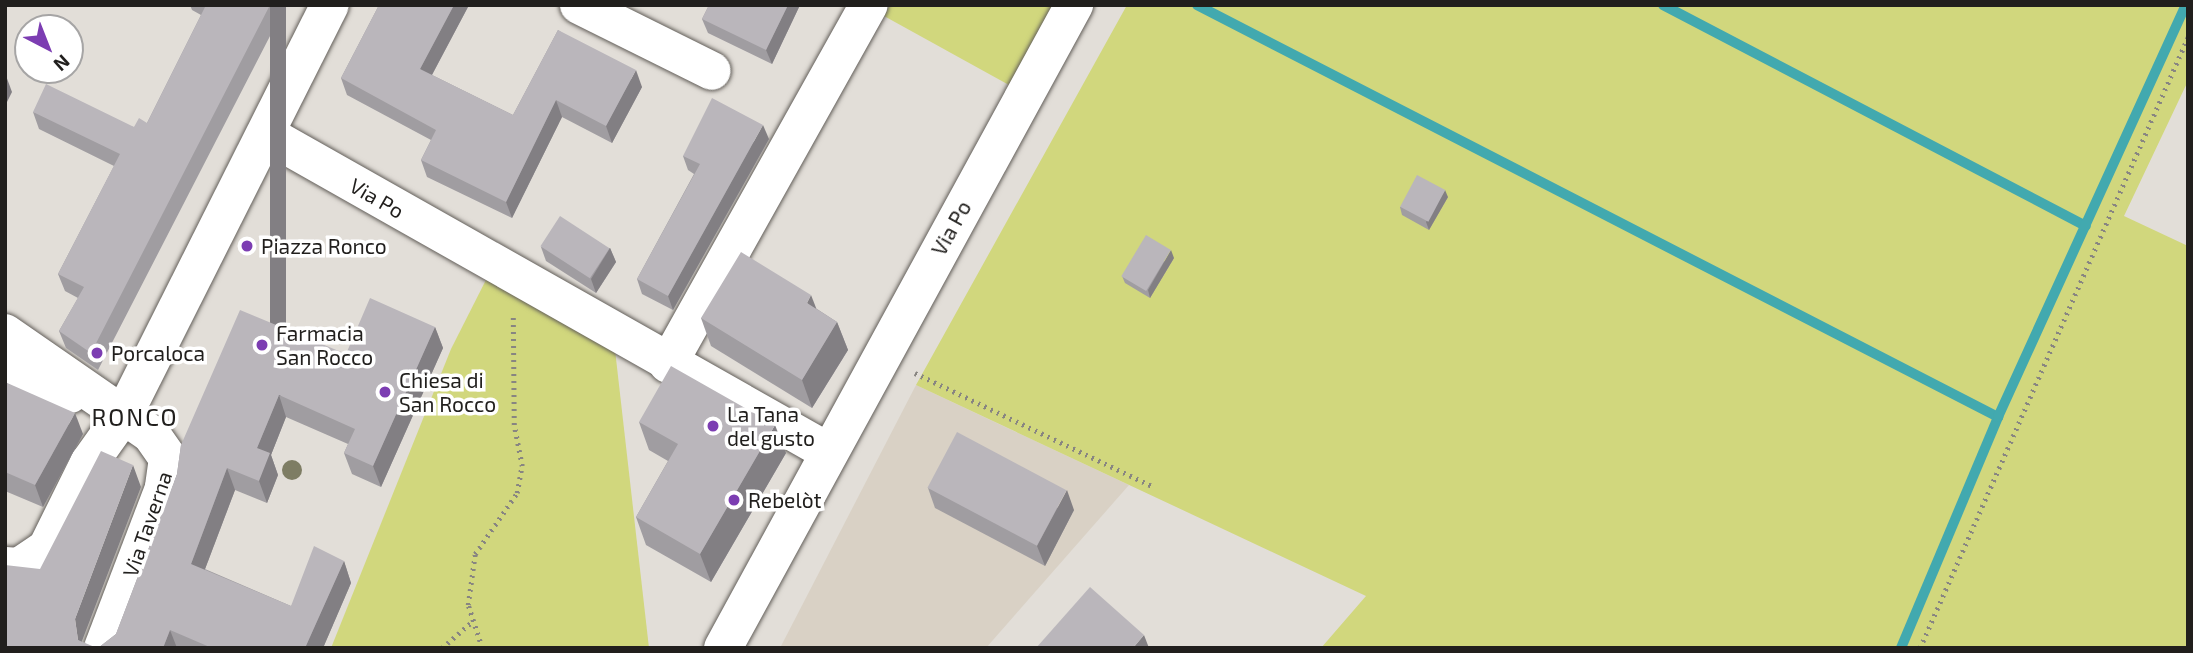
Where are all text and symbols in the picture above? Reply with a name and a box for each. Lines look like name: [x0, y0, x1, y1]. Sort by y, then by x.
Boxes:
north arrow: [14, 14, 84, 84]
text: N: [49, 50, 75, 77]
street label: Via Po: [345, 172, 409, 224]
street label: Via Po: [926, 196, 976, 260]
place label: Piazza Ronco: [261, 233, 387, 259]
marker: Piazza Ronco: [239, 238, 255, 254]
place label: Farmacia San Rocco: [276, 320, 373, 370]
marker: Farmacia San Rocco: [254, 337, 270, 353]
place label: Porcaloca: [111, 340, 205, 366]
marker: Porcaloca: [89, 345, 105, 361]
place label: Chiesa di San Rocco: [399, 367, 496, 417]
marker: Chiesa di San Rocco: [377, 384, 393, 400]
place label: La Tana del gusto: [727, 401, 816, 451]
district label: RONCO: [92, 403, 178, 431]
marker: La Tana del gusto: [705, 418, 721, 434]
street label: Via Taverna: [117, 468, 177, 580]
place label: Rebelòt: [748, 487, 822, 513]
marker: Rebelòt: [726, 492, 742, 508]

